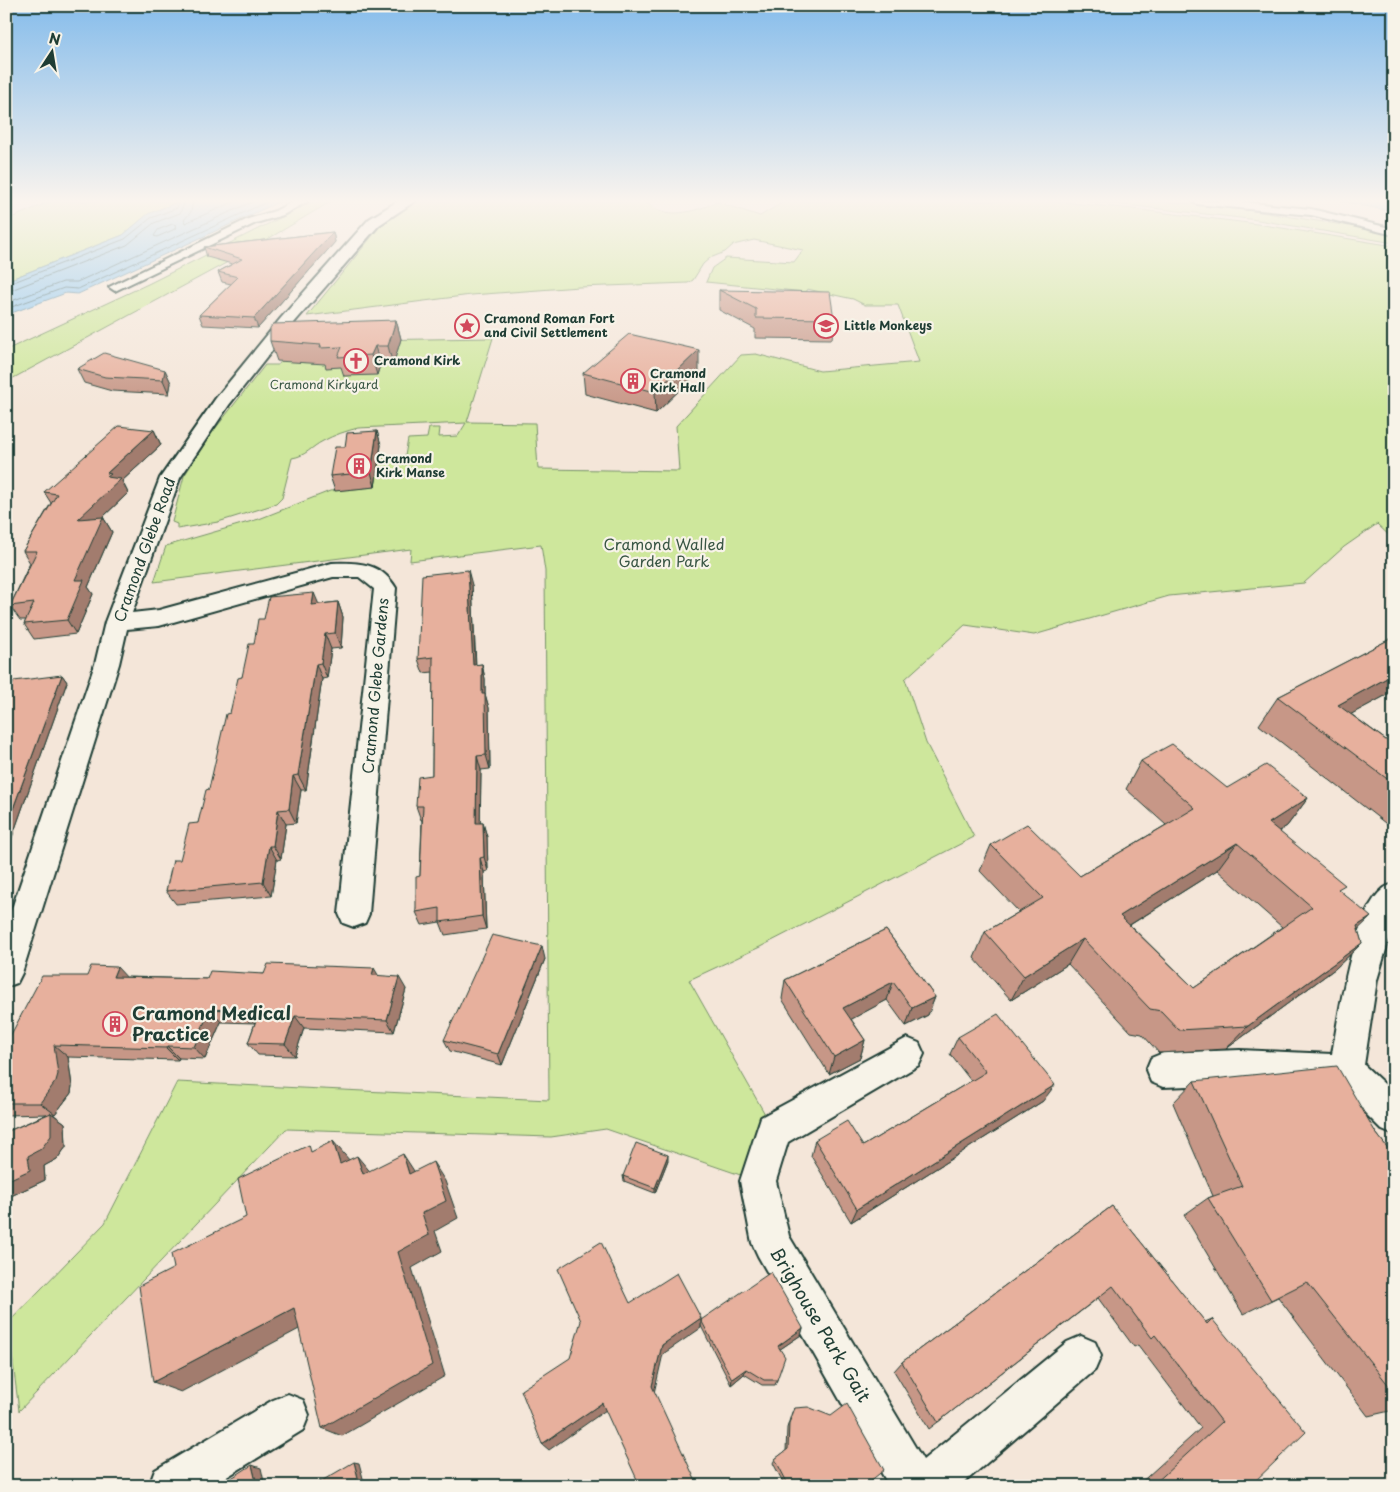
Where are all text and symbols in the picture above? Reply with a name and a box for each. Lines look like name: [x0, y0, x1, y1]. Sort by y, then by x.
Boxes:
text: N: [47, 27, 62, 50]
north arrow: [28, 28, 78, 78]
place label: Cramond Roman Fort and Civil Settlement: [484, 309, 615, 341]
place icon: Cramond Roman Fort and Civil Settlement: [454, 313, 480, 339]
school or university icon: Little Monkeys: [813, 313, 839, 339]
place label: Little Monkeys: [844, 316, 932, 334]
church icon: Cramond Kirk: [343, 348, 369, 374]
place label: Cramond Kirk: [374, 351, 460, 369]
place label: Cramond Kirk Hall: [650, 364, 707, 396]
building icon: Cramond Kirk Hall: [620, 368, 646, 394]
park label: Cramond Kirkyard: [270, 375, 379, 393]
place label: Cramond Kirk Manse: [376, 449, 445, 481]
building icon: Cramond Kirk Manse: [346, 453, 372, 479]
street label: Cramond Glebe Road: [107, 474, 180, 625]
park label: Cramond Walled Garden Park: [603, 532, 725, 572]
street label: Cramond Glebe Gardens: [355, 597, 394, 775]
place label: Cramond Medical Practice: [132, 999, 291, 1047]
building icon: Cramond Medical Practice: [102, 1011, 128, 1037]
street label: Brighouse Park Gait: [764, 1242, 878, 1407]

